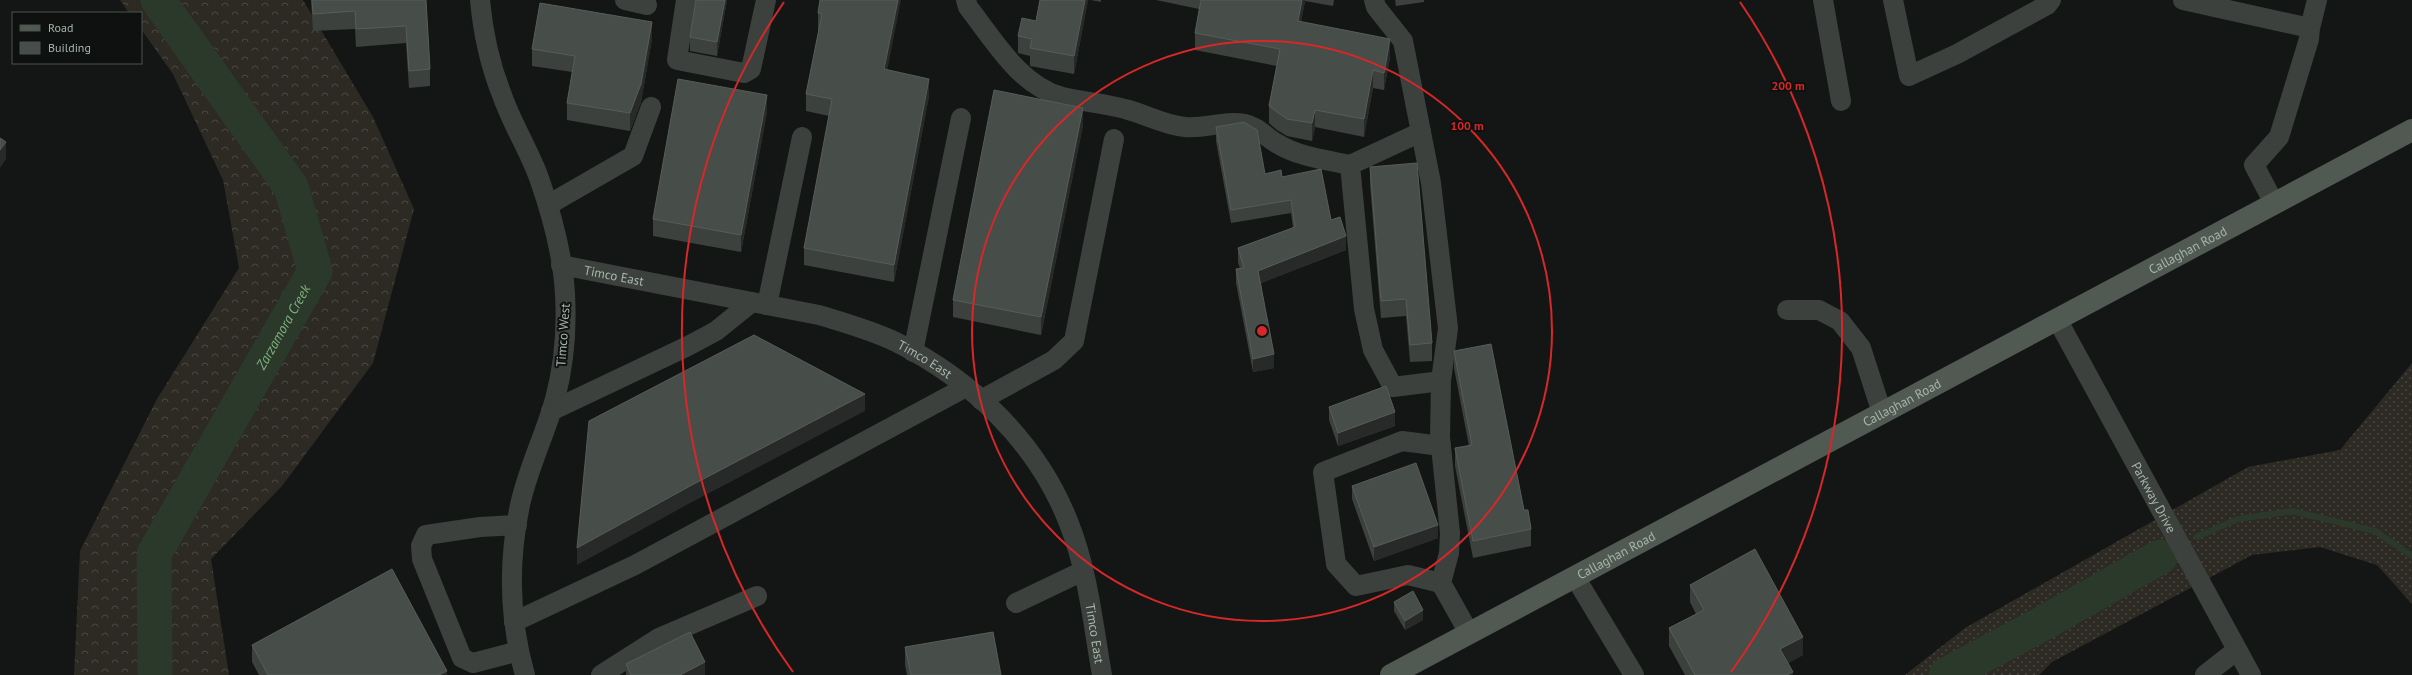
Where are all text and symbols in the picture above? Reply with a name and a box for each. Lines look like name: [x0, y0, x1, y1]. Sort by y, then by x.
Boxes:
legend: [12, 12, 142, 64]
text: Road: [48, 20, 73, 35]
text: Building: [48, 40, 91, 55]
text: 200 m: [1771, 78, 1805, 93]
text: 100 m: [1450, 118, 1484, 133]
street label: Callaghan Road: [2145, 222, 2230, 278]
street label: Timco East: [583, 261, 646, 289]
water label: Zarzamora Creek: [251, 281, 315, 374]
street label: Timco West: [552, 302, 574, 367]
centre of rings: [1255, 324, 1269, 338]
street label: Timco East: [895, 336, 956, 382]
street label: Callaghan Road: [1860, 375, 1944, 430]
street label: Parkway Drive: [2128, 459, 2180, 536]
street label: Callaghan Road: [1574, 527, 1658, 583]
street label: Timco East: [1082, 602, 1108, 665]

